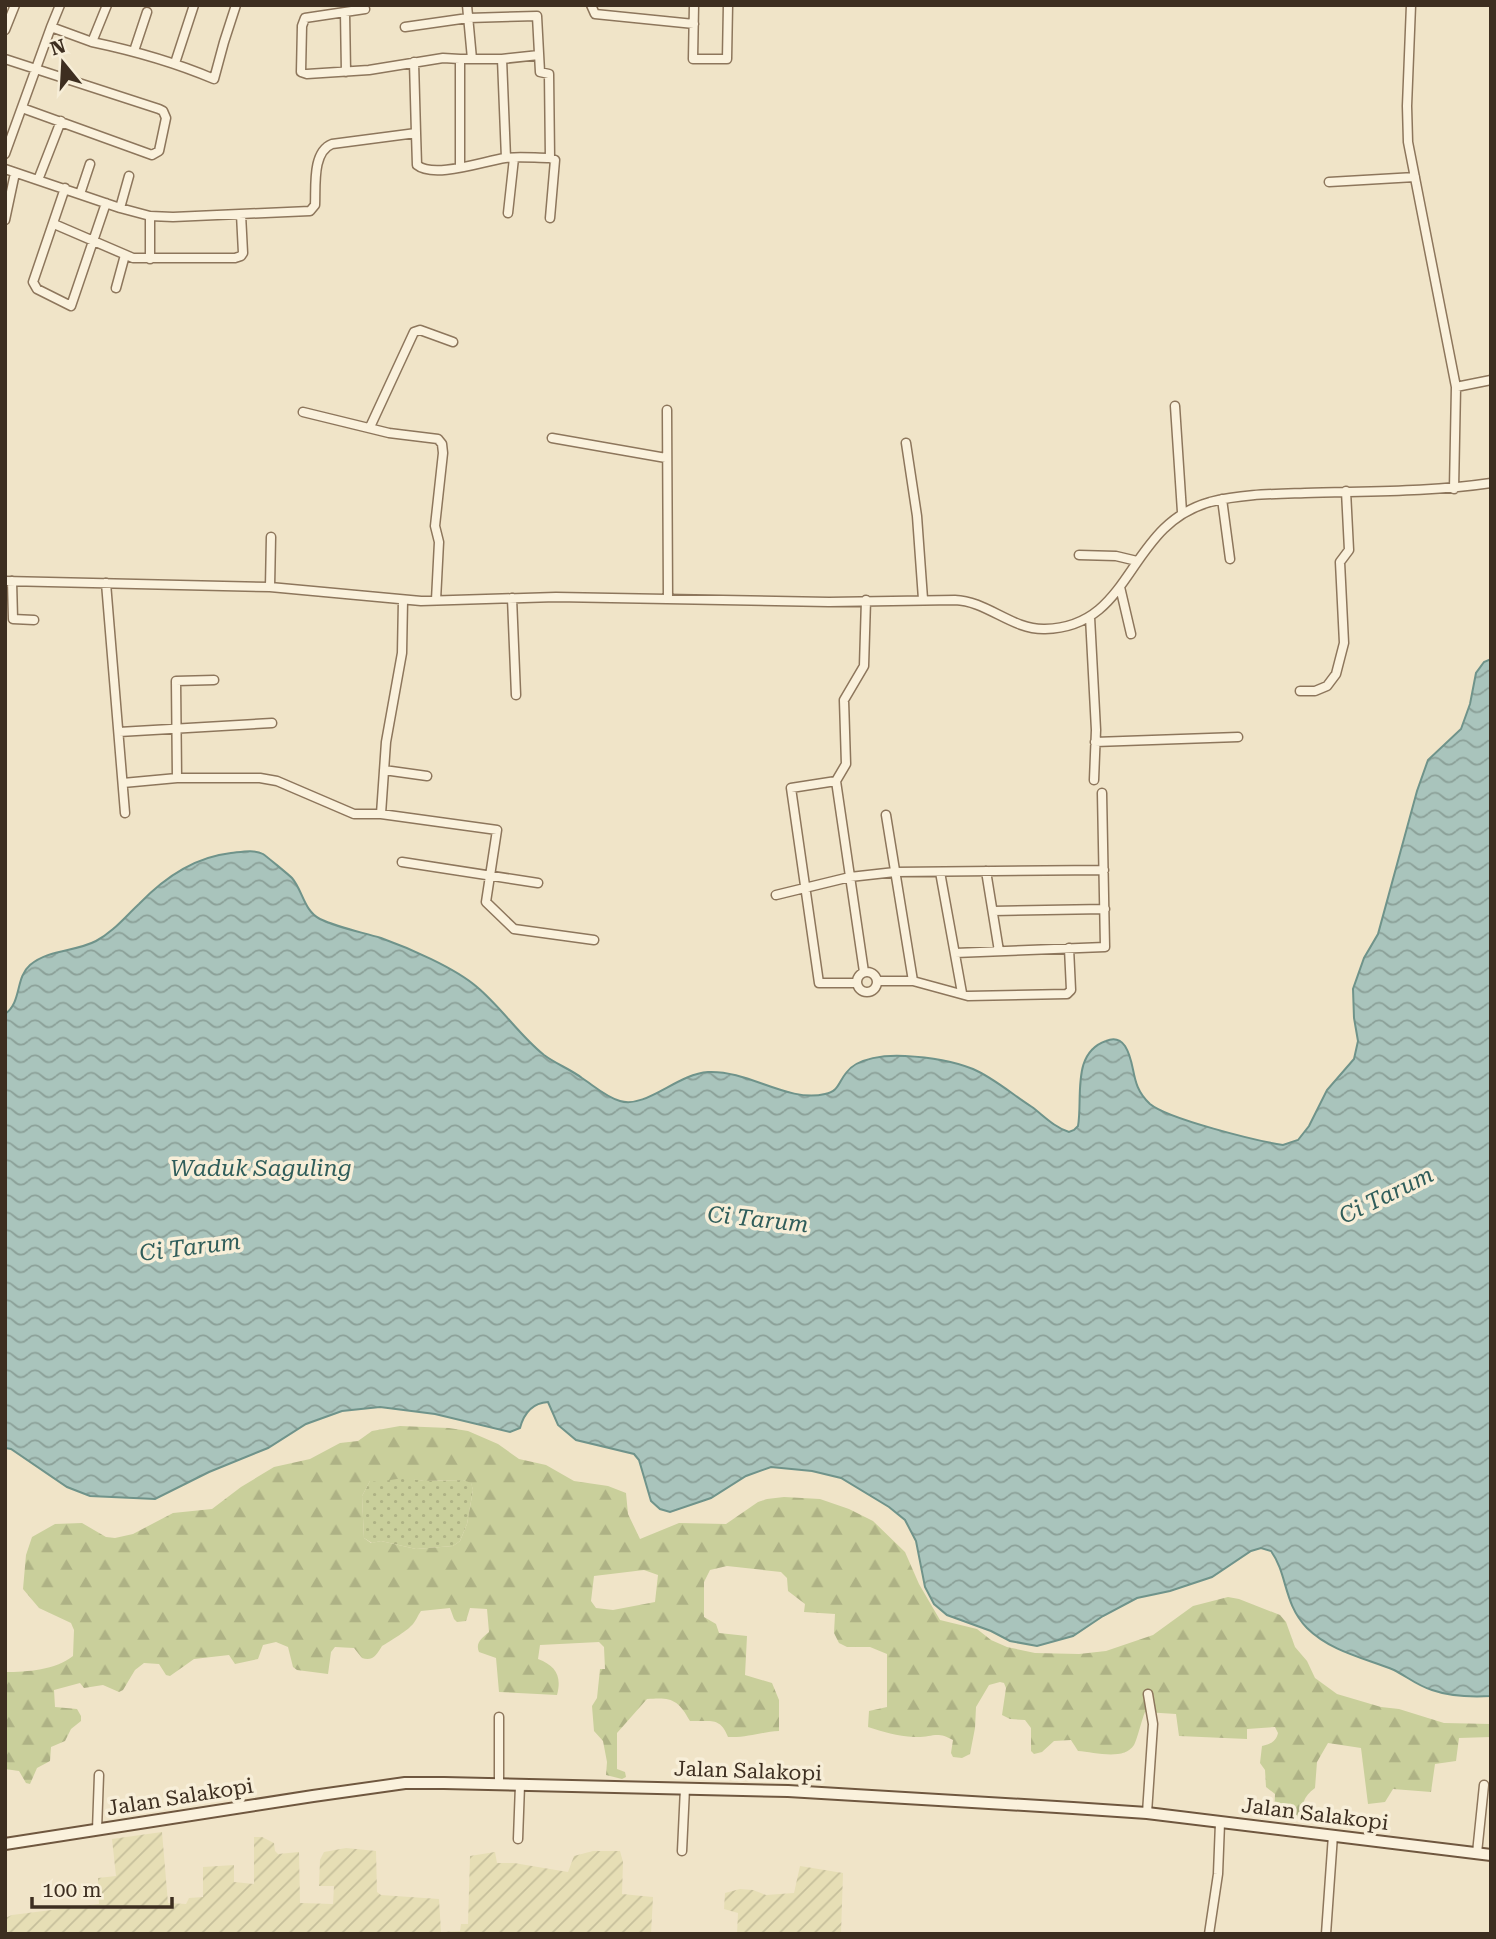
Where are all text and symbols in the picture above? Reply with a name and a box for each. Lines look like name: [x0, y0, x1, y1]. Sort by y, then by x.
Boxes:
north arrow: [28, 28, 98, 98]
text: N: [47, 34, 69, 61]
water label: Waduk Saguling: [170, 1155, 352, 1182]
water label: Ci Tarum: [1335, 1161, 1438, 1230]
water label: Ci Tarum: [706, 1201, 810, 1238]
water label: Ci Tarum: [138, 1228, 242, 1267]
street label: Jalan Salakopi: [674, 1756, 823, 1786]
street label: Jalan Salakopi: [105, 1774, 255, 1820]
street label: Jalan Salakopi: [1240, 1793, 1390, 1835]
scale bar: [32, 1866, 172, 1910]
text: 100 m: [42, 1878, 102, 1902]

